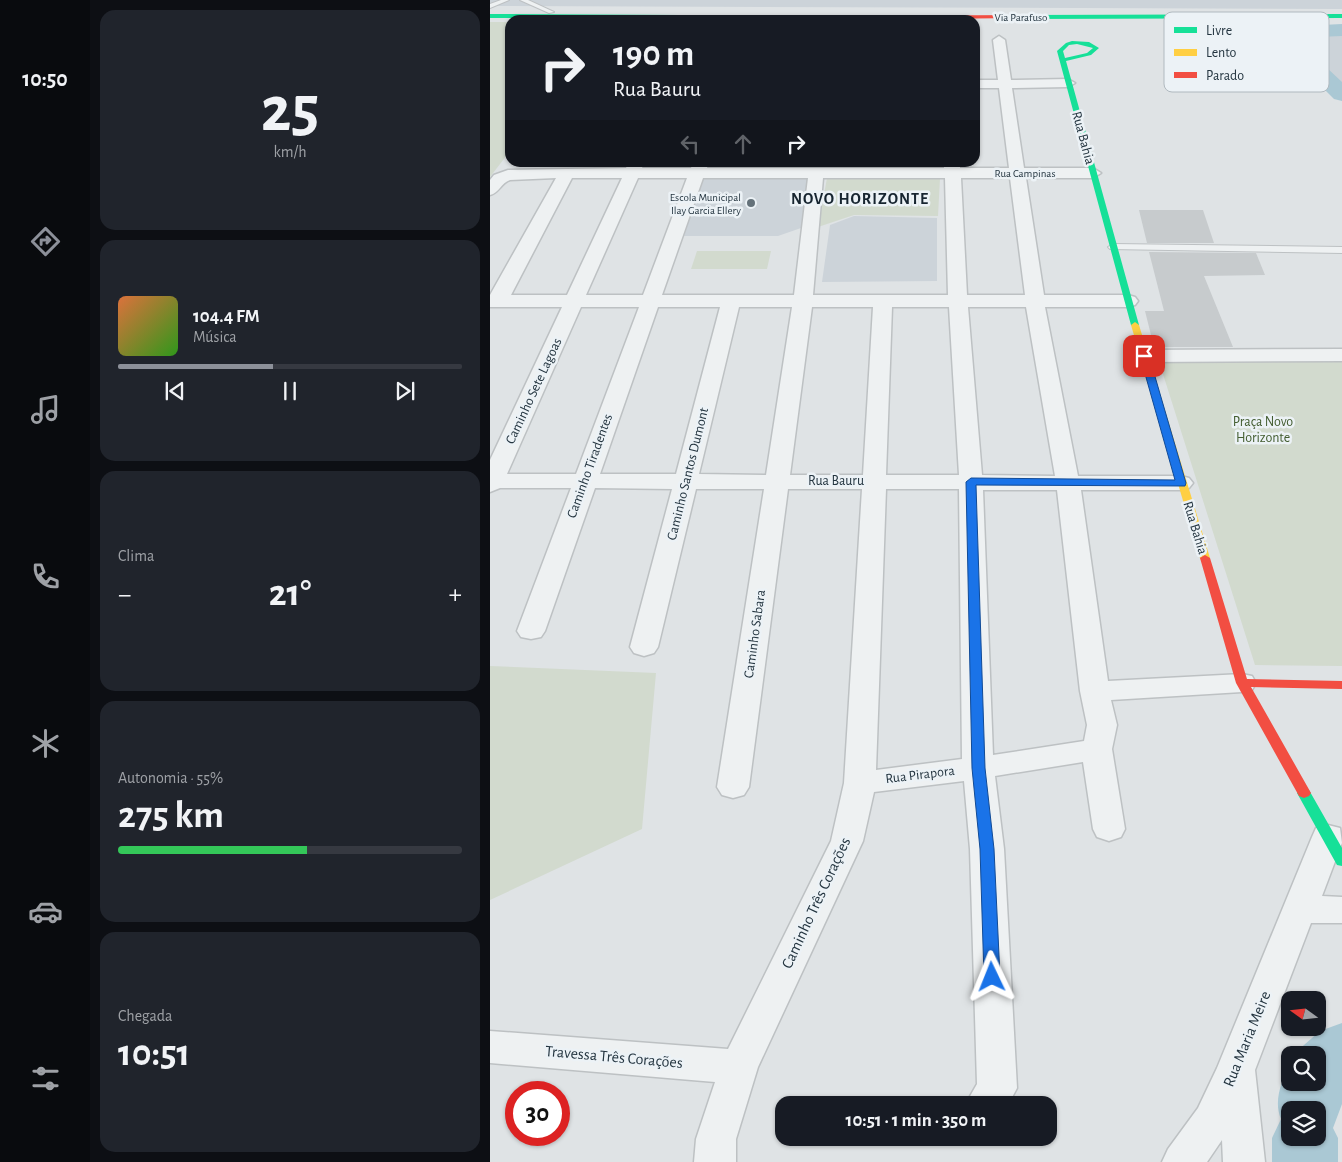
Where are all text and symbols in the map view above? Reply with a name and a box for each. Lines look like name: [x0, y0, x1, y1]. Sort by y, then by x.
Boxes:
street label: Via Parafuso: [995, 12, 1048, 23]
legend: [1164, 12, 1329, 92]
text: Livre: [1206, 24, 1232, 38]
icon: right: [530, 35, 595, 100]
text: 190 m: [613, 37, 694, 72]
text: Lento: [1206, 46, 1237, 60]
text: 10:50: [22, 68, 68, 90]
text: Parado: [1206, 69, 1244, 83]
text: 25: [261, 78, 319, 143]
text: Rua Bauru: [613, 78, 701, 100]
street label: Rua Bahia: [1069, 110, 1097, 167]
icon: left: [676, 130, 704, 158]
icon: ahead: [729, 130, 757, 158]
icon: right: [782, 130, 810, 158]
text: km/h: [273, 144, 307, 160]
street label: Rua Campinas: [995, 168, 1055, 179]
district label: NOVO HORIZONTE: [791, 191, 929, 207]
place label: Escola Municipal Ilay Garcia Ellery: [670, 192, 741, 216]
marker: Escola Municipal Ilay Garcia Ellery: [745, 197, 757, 209]
icon: directions: [28, 224, 63, 259]
text: 104.4 FM: [193, 307, 260, 326]
text: Música: [193, 329, 237, 345]
pin: [1123, 335, 1165, 377]
street label: Caminho Sete Lagoas: [503, 336, 565, 446]
icon: arrive: [1130, 342, 1158, 370]
icon: previous: [161, 377, 189, 405]
icon: pause: [276, 377, 304, 405]
icon: next: [391, 377, 419, 405]
icon: music: [28, 392, 63, 427]
street label: Caminho Santos Dumont: [665, 406, 711, 542]
street label: Caminho Tiradentes: [565, 412, 615, 520]
park label: Praça Novo Horizonte: [1233, 415, 1293, 445]
street label: Rua Bauru: [808, 474, 864, 488]
street label: Rua Bahia: [1180, 500, 1210, 557]
text: Clima: [118, 548, 154, 564]
icon: phone: [28, 559, 63, 594]
text: 21°: [269, 575, 311, 613]
text: −: [118, 581, 131, 609]
text: +: [449, 581, 462, 609]
street label: Caminho Sabara: [742, 588, 768, 679]
icon: climate: [28, 726, 63, 761]
street label: Rua Pirapora: [885, 764, 956, 786]
text: Autonomia · 55%: [118, 770, 223, 786]
text: 275 km: [118, 797, 224, 835]
street label: Caminho Três Corações: [779, 835, 853, 971]
icon: car: [28, 894, 63, 929]
position arrow: [965, 950, 1017, 1002]
street label: Rua Maria Meire: [1221, 989, 1273, 1089]
north arrow: [1281, 991, 1326, 1036]
map controls: [1281, 991, 1326, 1146]
text: Chegada: [118, 1008, 173, 1024]
text: 10:51: [118, 1035, 190, 1073]
street label: Travessa Três Corações: [545, 1043, 684, 1071]
button: search: [1281, 1046, 1326, 1091]
icon: filters: [28, 1061, 63, 1096]
speed limit sign: 30: [505, 1081, 570, 1146]
button: layers: [1281, 1101, 1326, 1146]
text: 10:51 · 1 min · 350 m: [846, 1111, 986, 1130]

